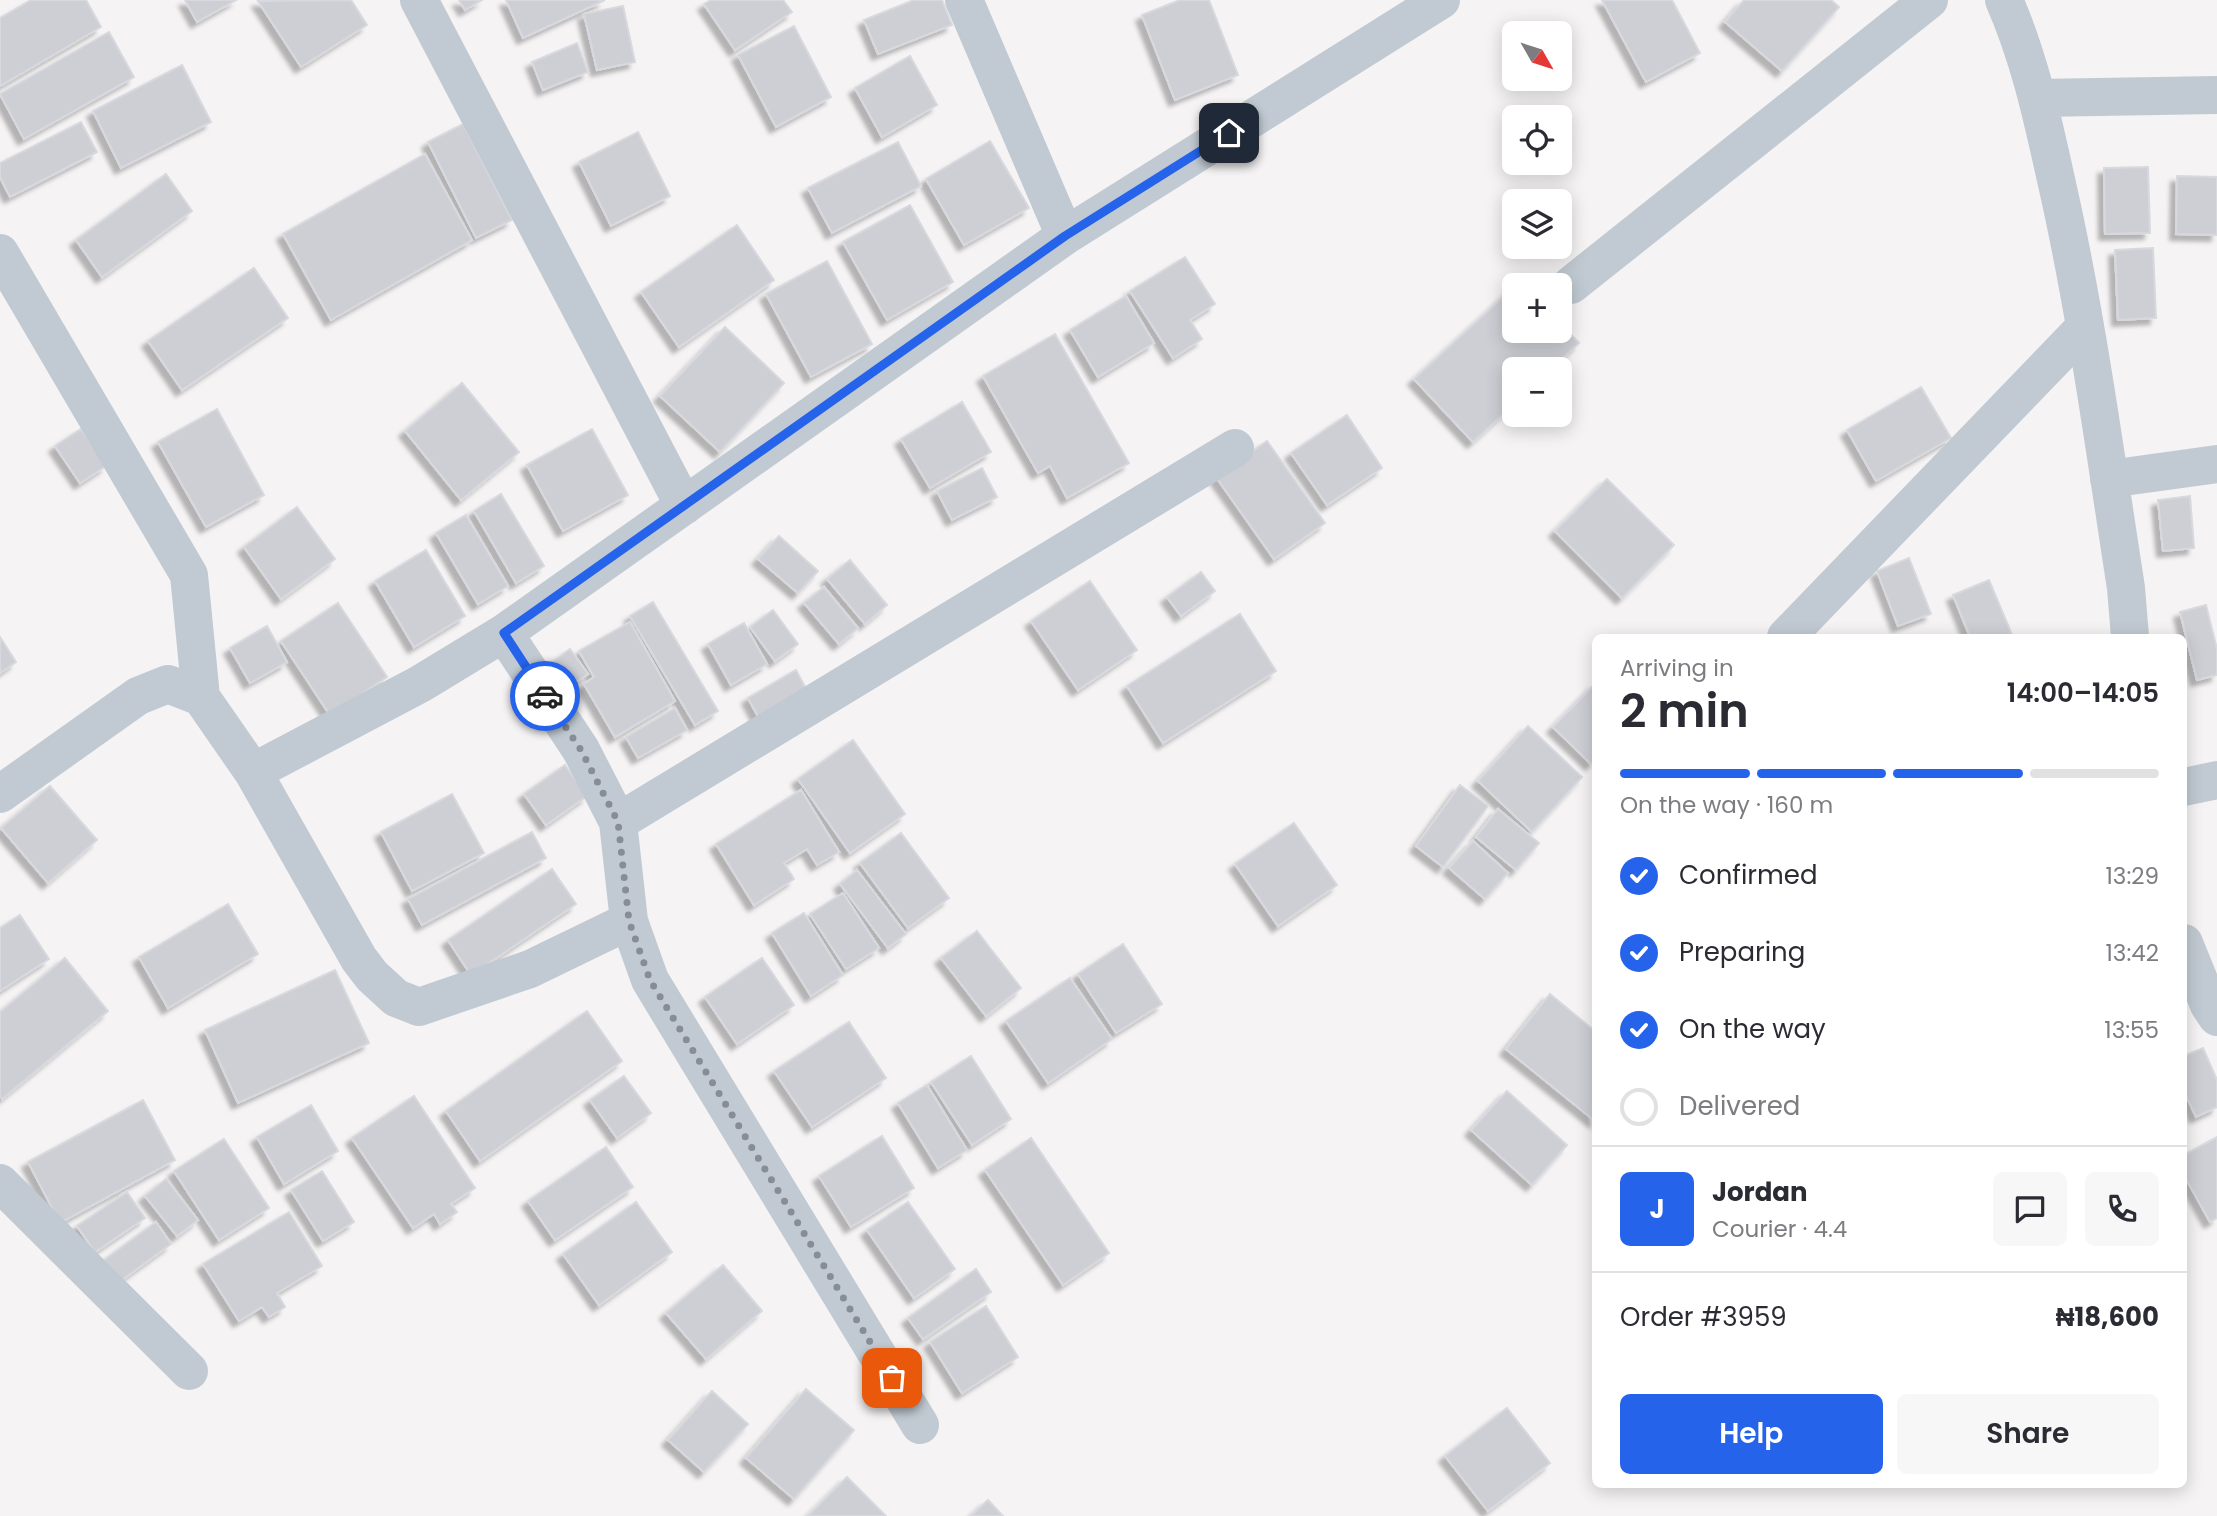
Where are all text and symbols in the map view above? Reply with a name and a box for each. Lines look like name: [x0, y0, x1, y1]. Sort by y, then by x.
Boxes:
north arrow: [1502, 21, 1572, 91]
map controls: [1502, 21, 1572, 427]
pin: [1199, 103, 1259, 163]
button: locate: [1502, 105, 1572, 175]
icon: home: [1210, 114, 1248, 152]
button: layers: [1502, 189, 1572, 259]
button: +: [1502, 273, 1572, 343]
button: −: [1502, 357, 1572, 427]
text: Arriving in: [1620, 652, 1734, 684]
courier: [510, 661, 580, 731]
text: 14:00–14:05: [2007, 675, 2159, 711]
icon: car: [526, 677, 564, 715]
text: 2 min: [1620, 679, 1749, 743]
text: On the way · 160 m: [1620, 789, 1833, 821]
icon: check: [1620, 857, 1658, 895]
text: Confirmed: [1679, 857, 1817, 893]
text: 13:29: [2105, 860, 2159, 892]
icon: check: [1620, 934, 1658, 972]
text: Preparing: [1679, 934, 1805, 970]
text: 13:42: [2106, 937, 2159, 969]
icon: check: [1620, 1011, 1658, 1049]
text: On the way: [1679, 1011, 1826, 1047]
text: 13:55: [2104, 1014, 2159, 1046]
text: Delivered: [1679, 1088, 1800, 1124]
button: chat: [1993, 1172, 2067, 1246]
button: phone: [2085, 1172, 2159, 1246]
text: Jordan: [1712, 1174, 1808, 1210]
text: J: [1649, 1191, 1665, 1227]
text: Courier · 4.4: [1712, 1213, 1847, 1245]
text: Order #3959: [1620, 1299, 1787, 1335]
text: ₦18,600: [2056, 1299, 2159, 1335]
pin: [862, 1348, 922, 1408]
icon: bag: [873, 1359, 911, 1397]
button: Help: [1620, 1394, 1883, 1474]
button: Share: [1897, 1394, 2159, 1474]

